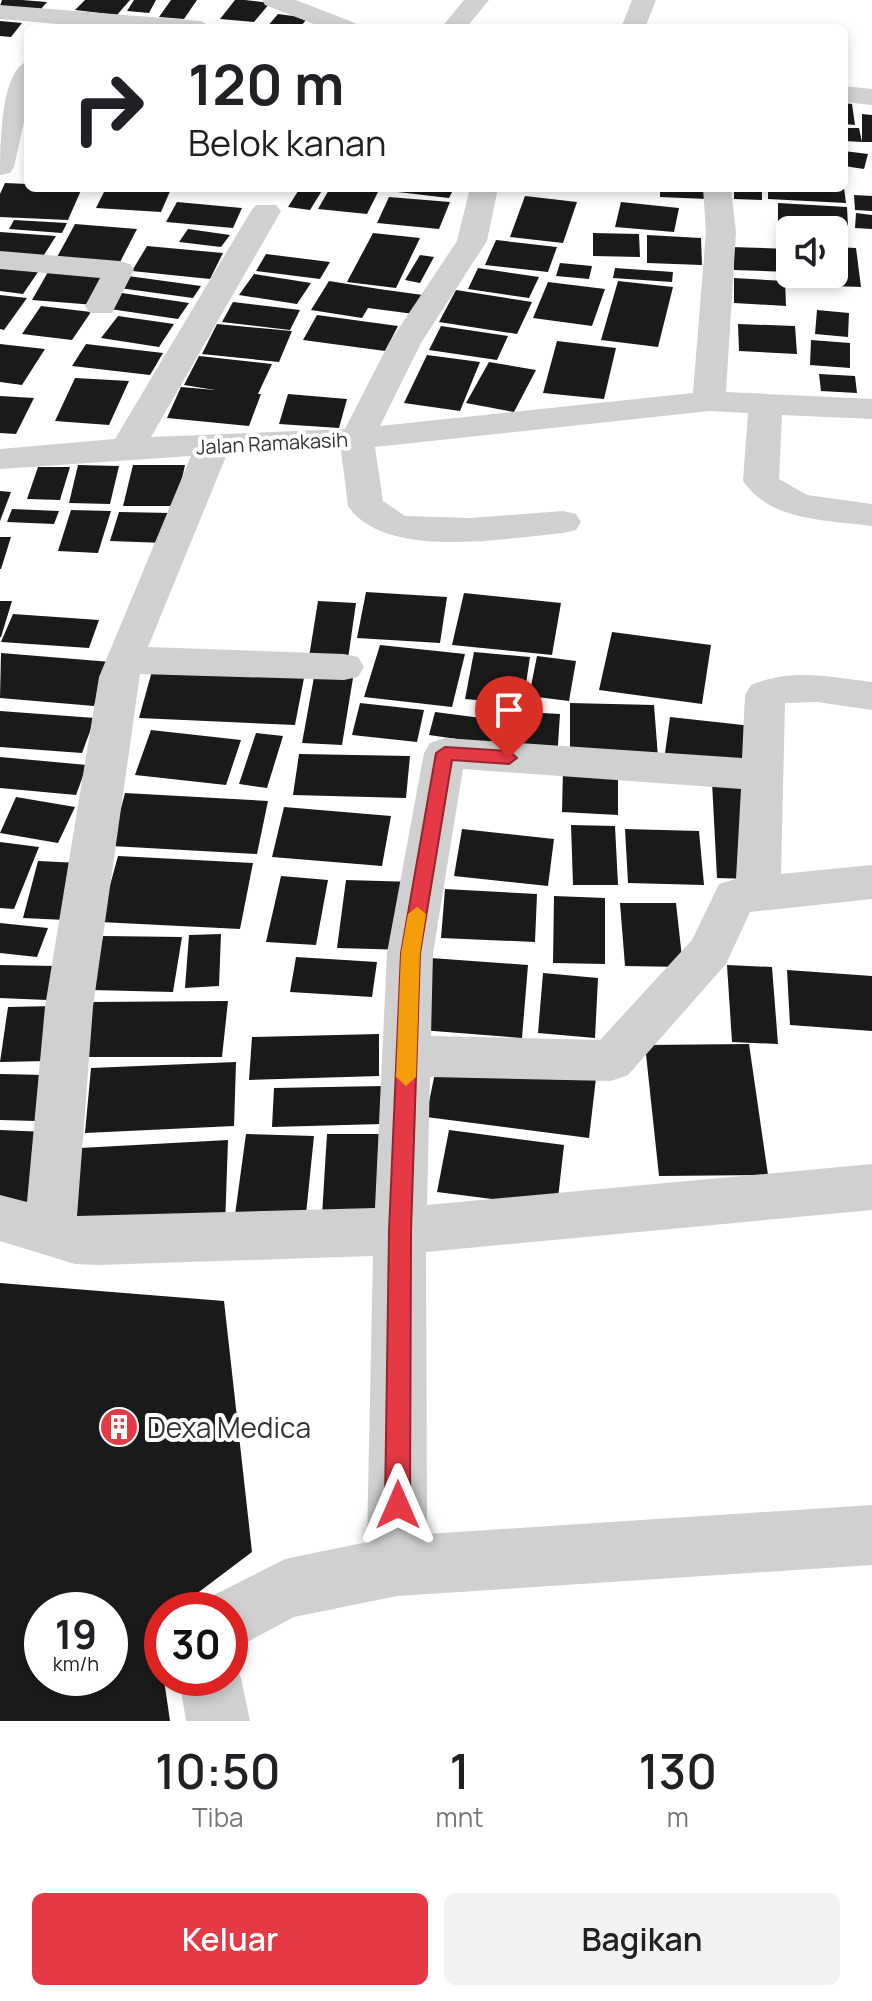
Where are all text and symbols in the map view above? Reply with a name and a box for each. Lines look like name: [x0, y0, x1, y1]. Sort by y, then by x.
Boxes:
text: 120 m: [188, 45, 344, 122]
icon: right: [56, 56, 160, 160]
text: Belok kanan: [188, 118, 387, 167]
map controls: [776, 216, 848, 288]
button: sound: [776, 216, 848, 288]
street label: Jalan Ramakasih: [195, 426, 349, 460]
pin: [475, 676, 543, 758]
icon: arrive: [487, 688, 531, 732]
building icon: Dexa Medica: [98, 1406, 140, 1448]
place label: Dexa Medica: [147, 1408, 311, 1446]
position arrow: [356, 1463, 440, 1547]
speed limit sign: 30: [144, 1592, 248, 1696]
text: 19: [55, 1606, 97, 1661]
text: km/h: [53, 1650, 99, 1677]
text: 10:50: [155, 1738, 281, 1803]
text: 1: [449, 1738, 470, 1803]
text: 130: [638, 1738, 717, 1803]
text: Tiba: [192, 1799, 244, 1835]
text: mnt: [436, 1799, 483, 1835]
text: m: [667, 1799, 689, 1835]
button: Keluar: [32, 1893, 428, 1985]
button: Bagikan: [444, 1893, 840, 1985]

